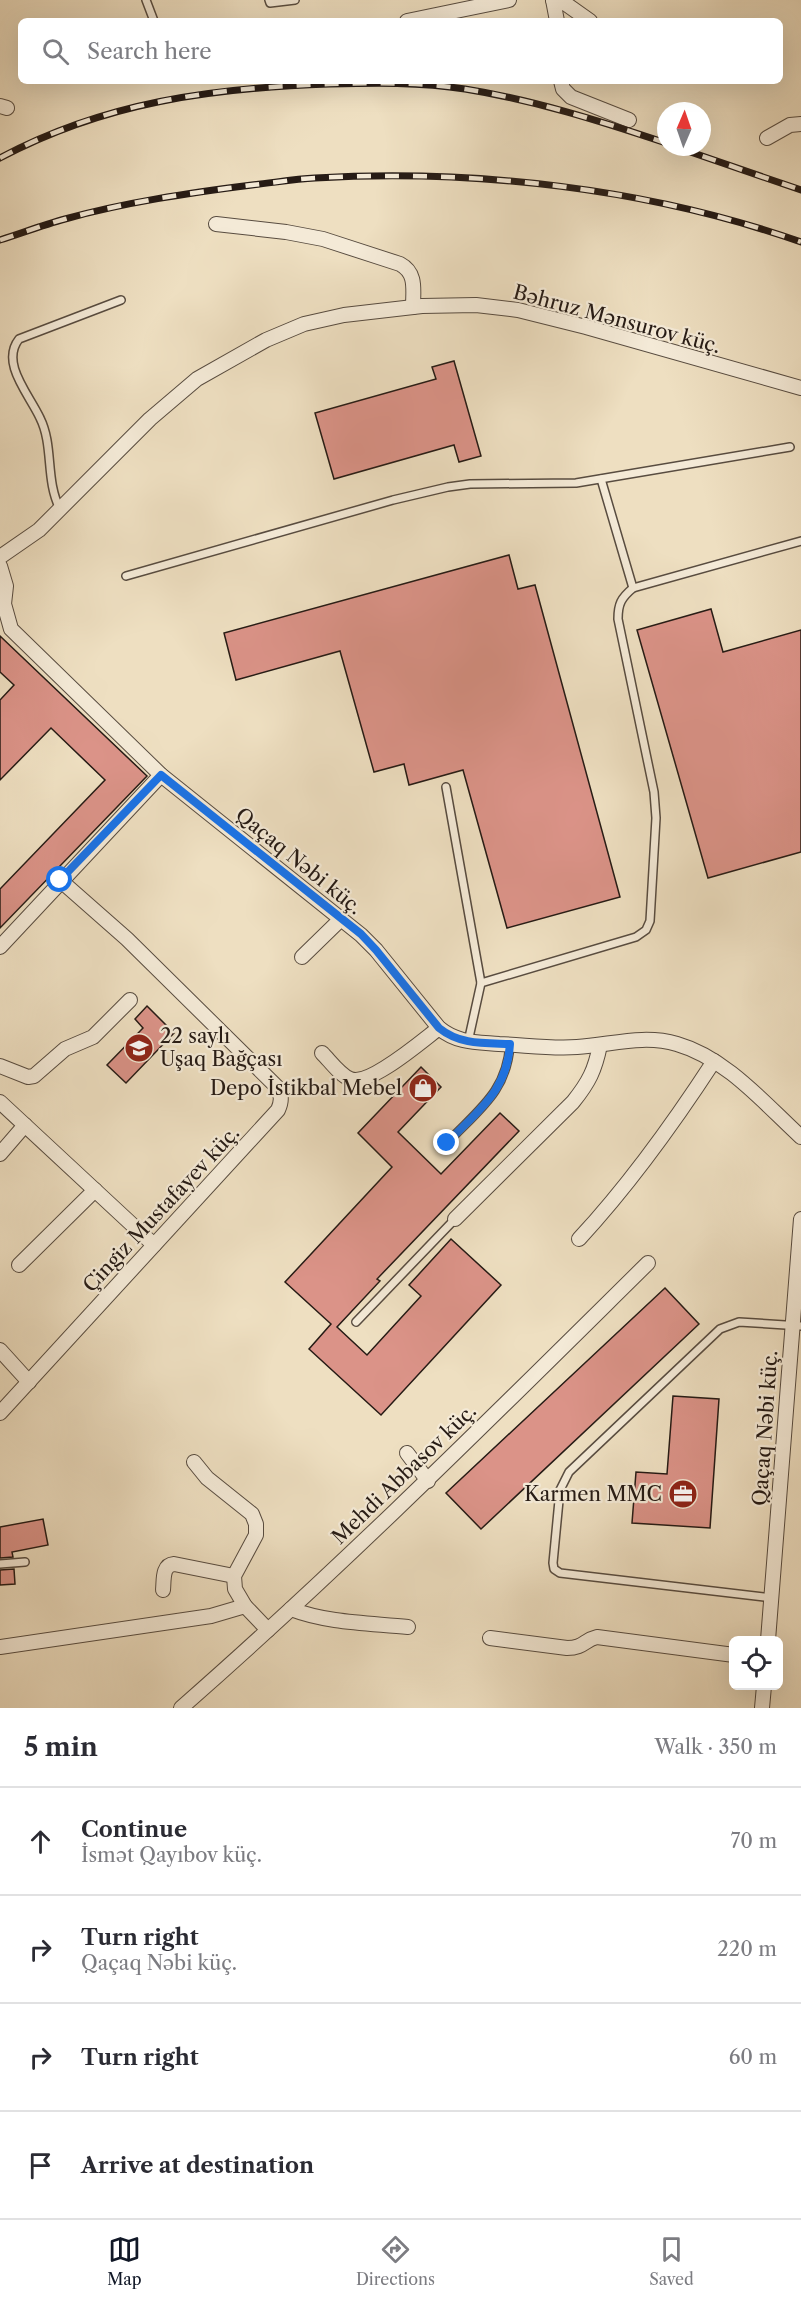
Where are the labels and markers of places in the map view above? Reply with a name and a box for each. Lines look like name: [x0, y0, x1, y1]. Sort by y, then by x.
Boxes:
place label: 22 saylı Uşaq Bağçası: [160, 1024, 282, 1071]
school or university icon: 22 saylı Uşaq Bağçası: [123, 1032, 155, 1064]
shop icon: Depo İstikbal Mebel: [407, 1072, 439, 1104]
place label: Depo İstikbal Mebel: [210, 1075, 402, 1100]
office icon: Karmen MMC: [667, 1478, 699, 1510]
place label: Karmen MMC: [524, 1482, 662, 1506]

